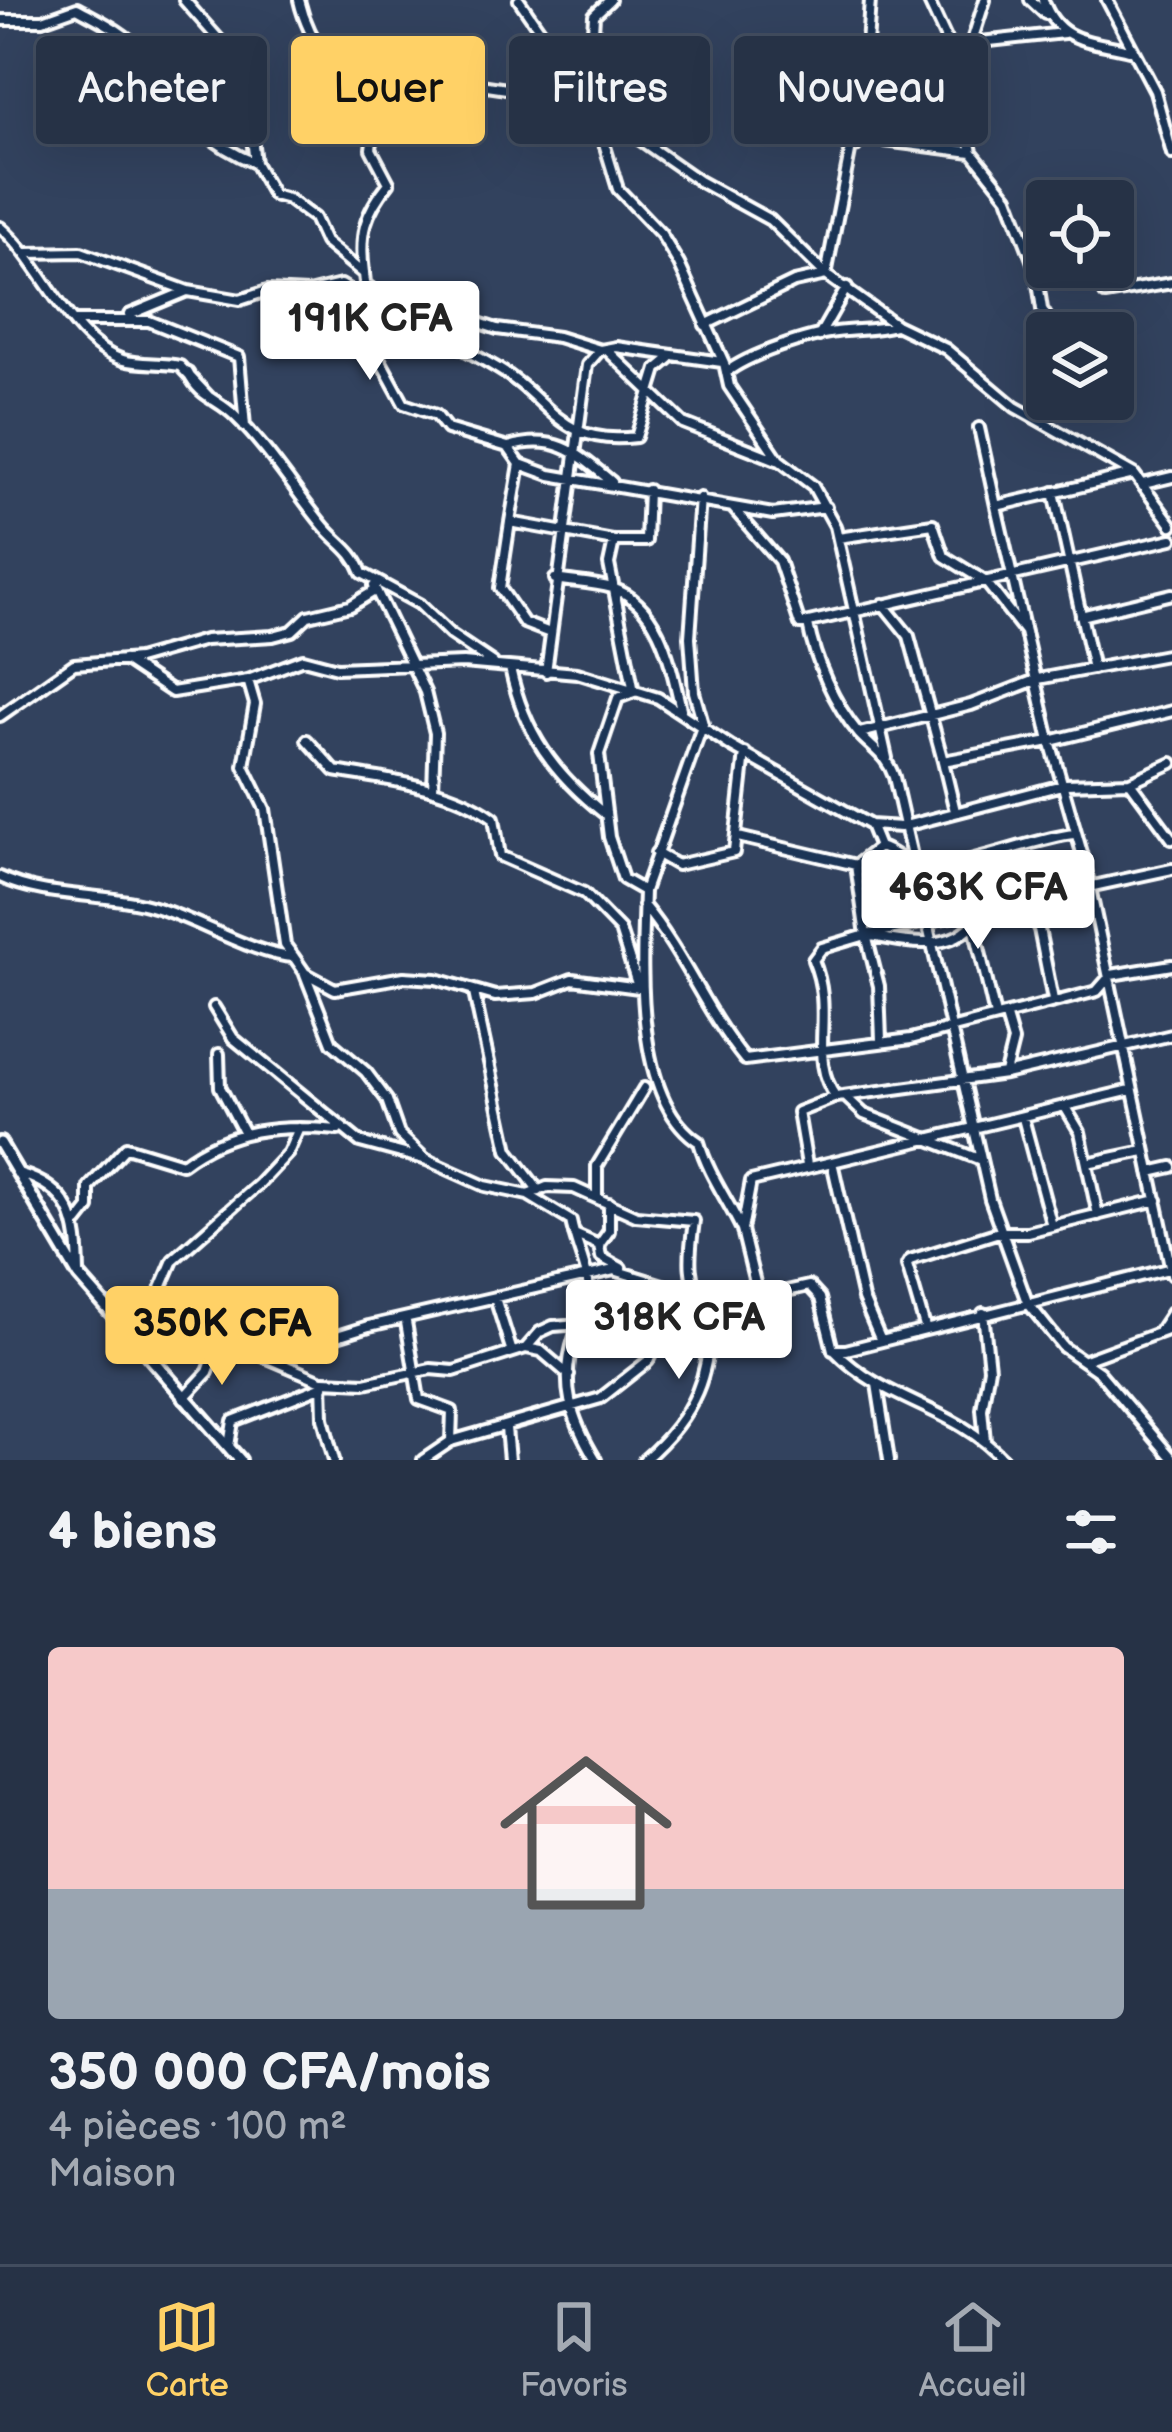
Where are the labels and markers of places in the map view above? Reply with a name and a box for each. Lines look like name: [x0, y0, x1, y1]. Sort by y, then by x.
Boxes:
pin: 191K CFA: [246, 281, 494, 383]
pin: 463K CFA: [854, 850, 1102, 952]
pin: 318K CFA: [555, 1280, 803, 1382]
pin: 350K CFA: [98, 1286, 346, 1388]

